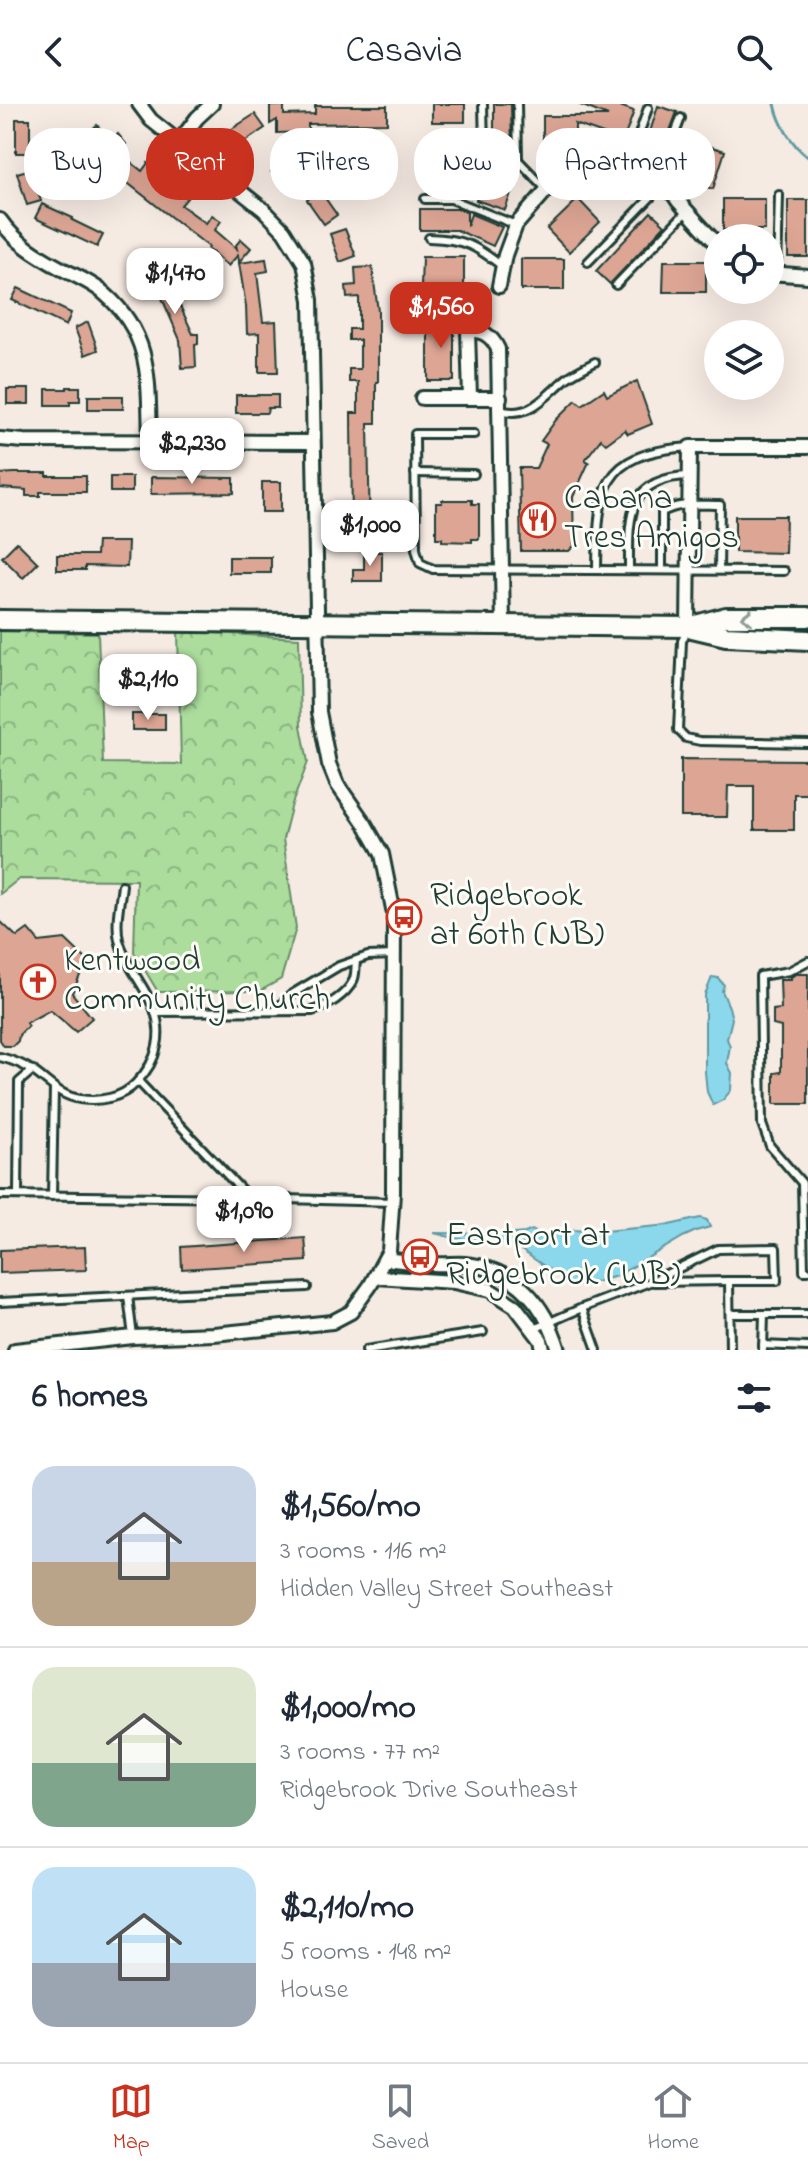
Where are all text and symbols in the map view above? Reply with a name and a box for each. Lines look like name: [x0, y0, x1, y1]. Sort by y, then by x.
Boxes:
text: Casavia: [346, 26, 462, 79]
icon: back: [32, 30, 76, 74]
icon: search: [732, 30, 776, 74]
chip: Buy: [24, 128, 130, 200]
chip: Rent: [146, 128, 254, 200]
chip: Filters: [270, 128, 398, 200]
chip: New: [414, 128, 520, 200]
chip: Apartment: [536, 128, 715, 200]
map controls: [704, 224, 784, 400]
button: locate: [704, 224, 784, 304]
pin: $1,470: [110, 248, 240, 316]
text: $1,470: [144, 255, 206, 293]
pin: $1,560: [376, 282, 506, 350]
text: $1,560: [408, 289, 474, 327]
button: layers: [704, 320, 784, 400]
pin: $2,230: [127, 418, 257, 486]
text: $2,230: [158, 425, 226, 463]
place label: Cabana Tres Amigos: [564, 475, 739, 564]
pin: $1,000: [305, 500, 435, 568]
restaurant icon: Cabana Tres Amigos: [519, 501, 557, 539]
text: $1,000: [339, 507, 401, 545]
one-way arrow: [740, 608, 753, 626]
pin: $2,110: [83, 654, 213, 722]
text: $2,110: [118, 661, 178, 699]
place label: Ridgebrook at 60th (NB): [430, 872, 604, 961]
bus stop icon: Ridgebrook at 60th (NB): [385, 898, 423, 936]
place label: Kentwood Community Church: [64, 937, 330, 1026]
church icon: Kentwood Community Church: [19, 963, 57, 1001]
pin: $1,090: [179, 1186, 309, 1254]
text: $1,090: [215, 1193, 273, 1231]
place label: Eastport at Ridgebrook (WB): [446, 1212, 680, 1301]
bus stop icon: Eastport at Ridgebrook (WB): [401, 1238, 439, 1276]
text: 6 homes: [32, 1373, 148, 1423]
icon: filters: [732, 1376, 776, 1420]
text: $1,560/mo: [280, 1483, 421, 1533]
icon: home: [96, 1498, 192, 1594]
text: 3 rooms · 116 m²: [280, 1533, 447, 1571]
text: Hidden Valley Street Southeast: [280, 1571, 613, 1609]
text: $1,000/mo: [280, 1684, 416, 1734]
icon: home: [96, 1699, 192, 1795]
text: 3 rooms · 77 m²: [280, 1734, 440, 1772]
text: Ridgebrook Drive Southeast: [280, 1772, 578, 1810]
text: $2,110/mo: [280, 1884, 414, 1934]
icon: home: [96, 1899, 192, 1995]
text: 5 rooms · 148 m²: [280, 1934, 452, 1972]
text: House: [280, 1972, 348, 2010]
tab: Map: [109, 2079, 153, 2159]
tab: Saved: [372, 2079, 429, 2159]
tab: Home: [648, 2079, 699, 2159]

